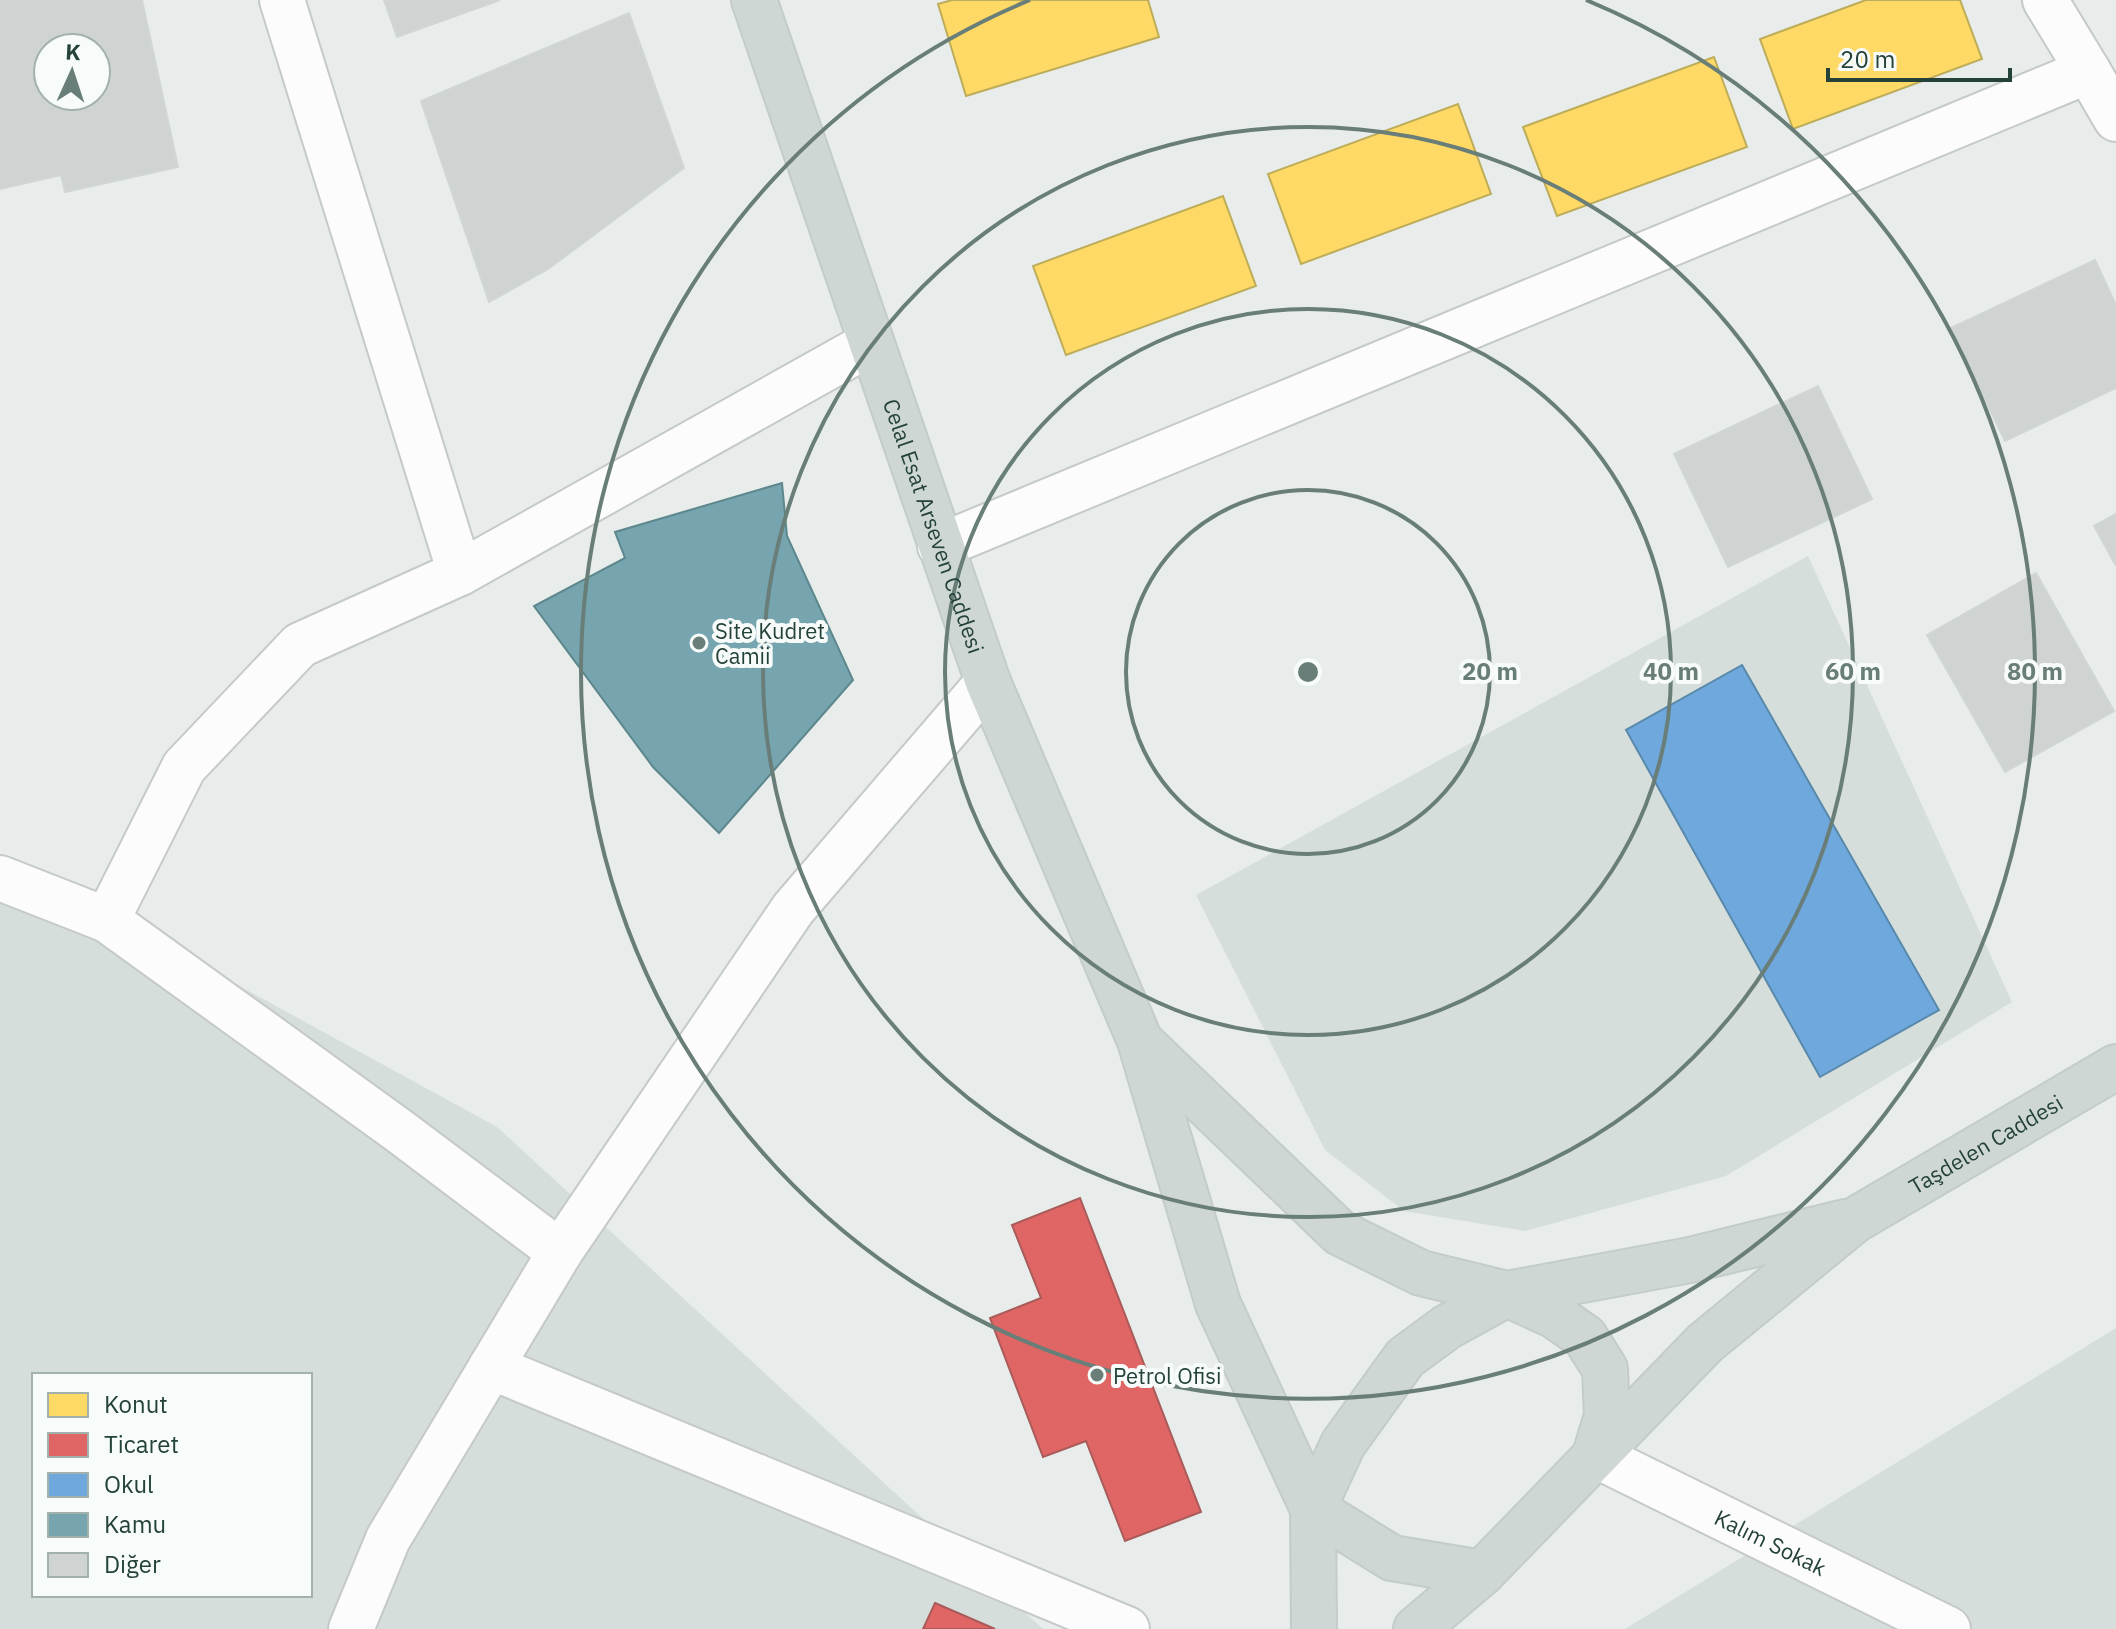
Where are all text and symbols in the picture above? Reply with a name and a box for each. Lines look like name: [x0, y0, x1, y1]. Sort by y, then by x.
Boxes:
north arrow: [32, 32, 112, 112]
scale bar: [1828, 32, 2010, 82]
text: K: [65, 37, 82, 66]
text: 20 m: [1840, 43, 1895, 75]
street label: Celal Esat Arseven Caddesi: [877, 395, 992, 657]
place label: Site Kudret Camii: [715, 616, 825, 670]
marker: Site Kudret Camii: [690, 634, 708, 652]
text: 20 m: [1462, 655, 1518, 687]
text: 40 m: [1643, 655, 1699, 687]
text: 60 m: [1825, 655, 1881, 687]
text: 80 m: [2007, 655, 2063, 687]
centre of rings: [1294, 658, 1322, 686]
street label: Taşdelen Caddesi: [1903, 1087, 2067, 1200]
place label: Petrol Ofisi: [1113, 1361, 1221, 1390]
marker: Petrol Ofisi: [1088, 1366, 1106, 1384]
legend: [32, 1373, 312, 1597]
text: Konut: [104, 1388, 168, 1420]
text: Ticaret: [104, 1428, 179, 1460]
text: Okul: [104, 1468, 154, 1500]
street label: Kalım Sokak: [1710, 1502, 1832, 1582]
text: Kamu: [104, 1508, 166, 1540]
text: Diğer: [104, 1548, 161, 1580]

